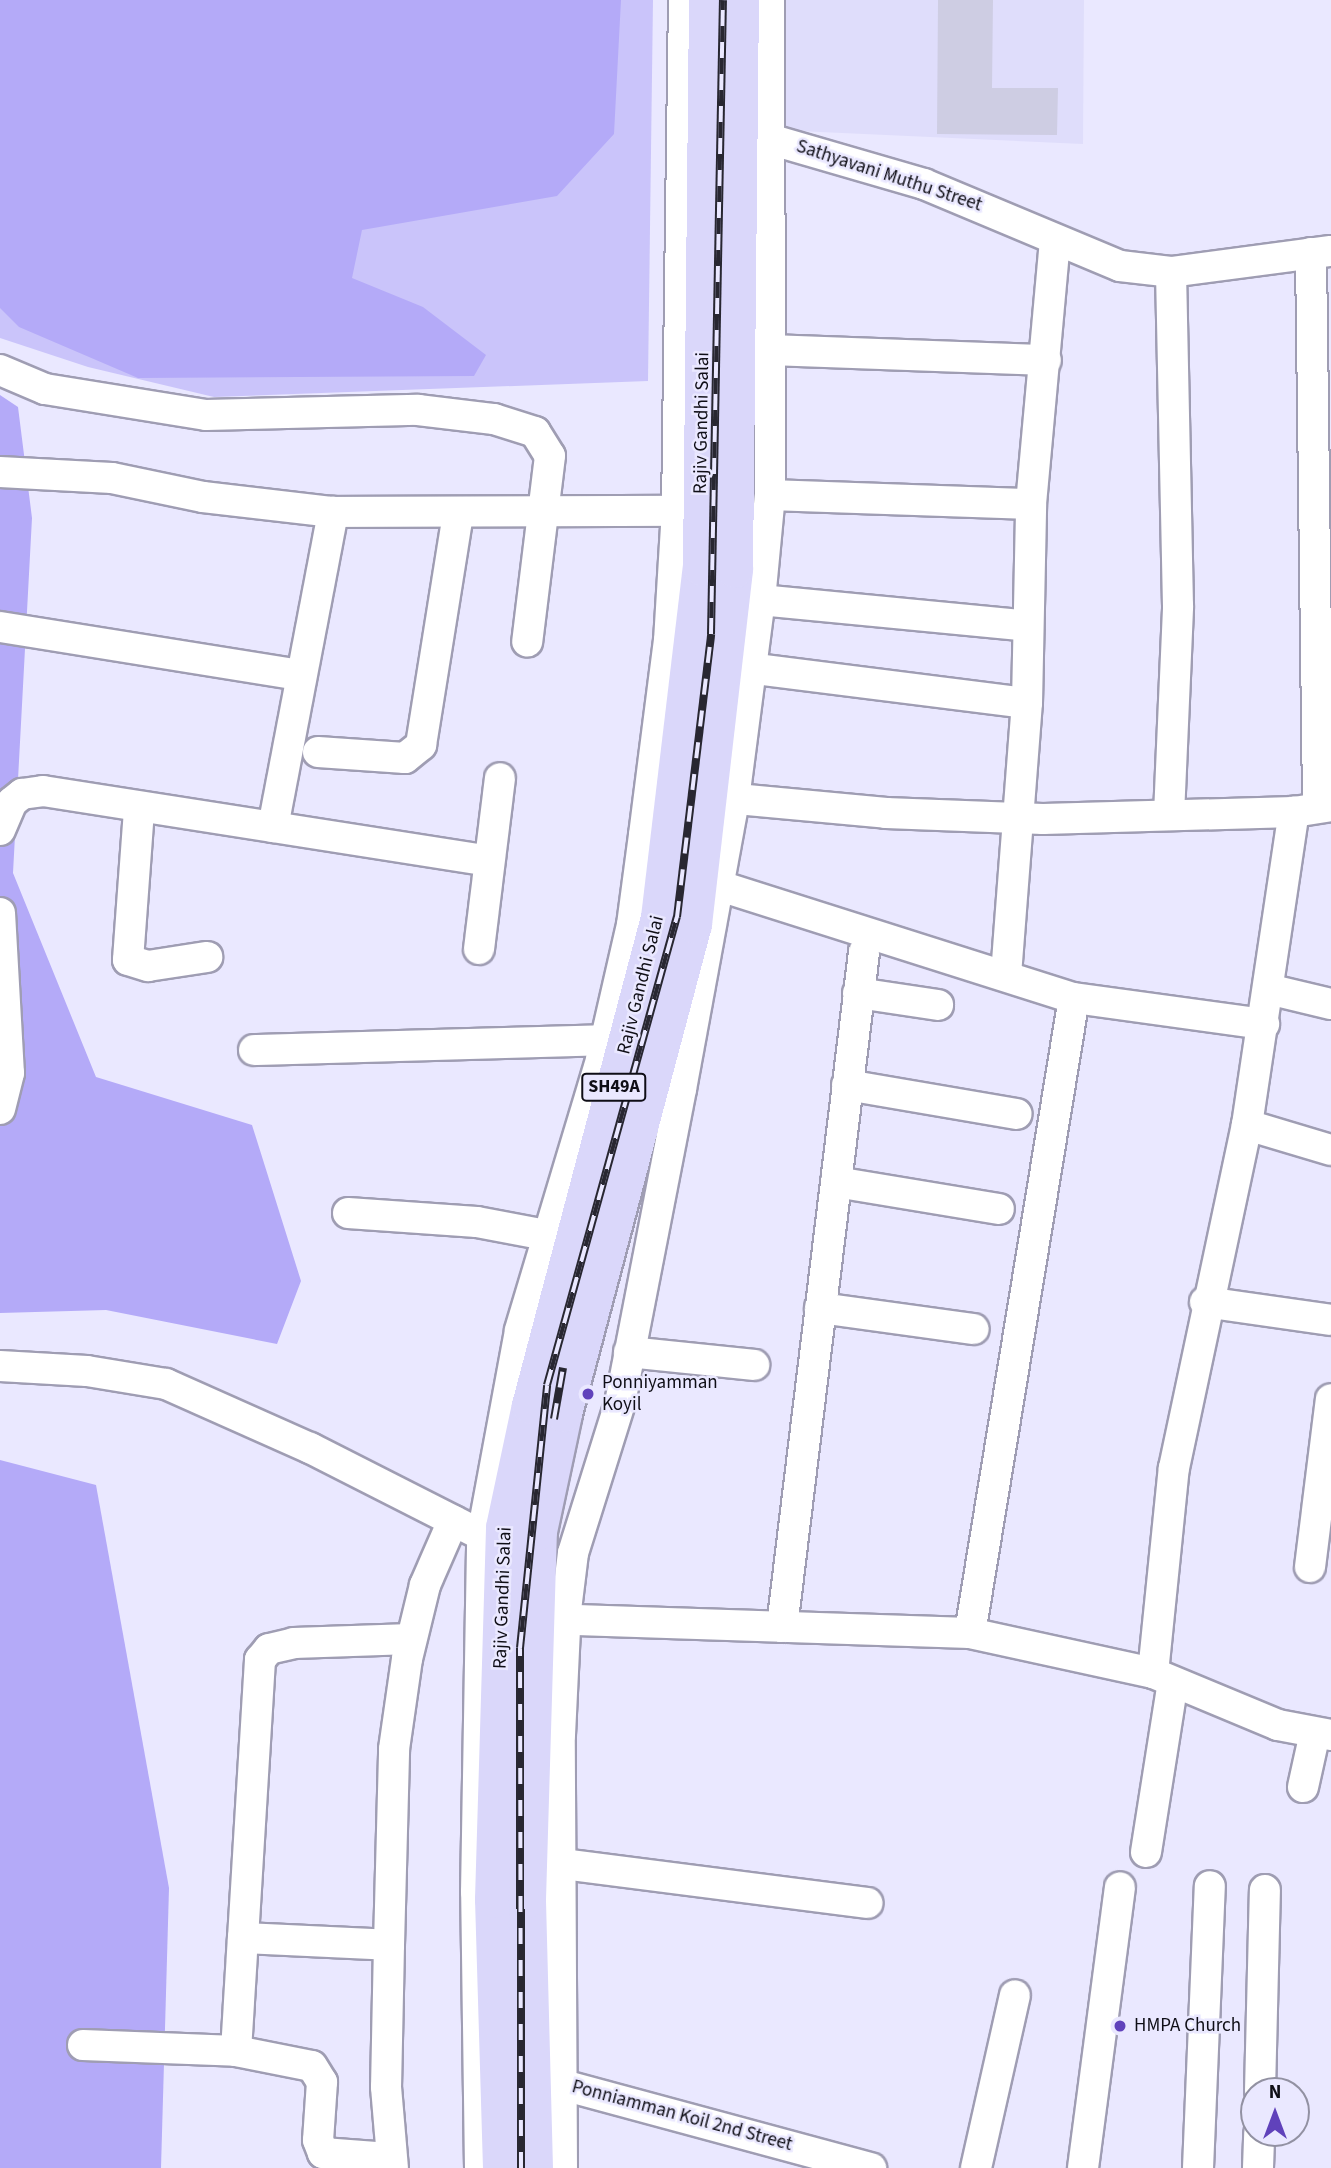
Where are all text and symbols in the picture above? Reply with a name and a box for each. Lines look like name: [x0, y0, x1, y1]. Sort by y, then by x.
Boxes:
street label: Sathyavani Muthu Street: [793, 135, 985, 217]
street label: Rajiv Gandhi Salai: [689, 352, 715, 494]
street label: Rajiv Gandhi Salai: [613, 913, 669, 1057]
road number: SH49A: [581, 1072, 647, 1102]
place label: Ponniyamman Koyil: [602, 1372, 718, 1416]
marker: Ponniyamman Koyil: [580, 1386, 596, 1402]
street label: Rajiv Gandhi Salai: [489, 1527, 517, 1669]
place label: HMPA Church: [1134, 2015, 1241, 2037]
marker: HMPA Church: [1112, 2018, 1128, 2034]
street label: Ponniamman Koil 2nd Street: [569, 2076, 795, 2156]
north arrow: [1240, 2077, 1310, 2147]
text: N: [1269, 2079, 1281, 2106]

